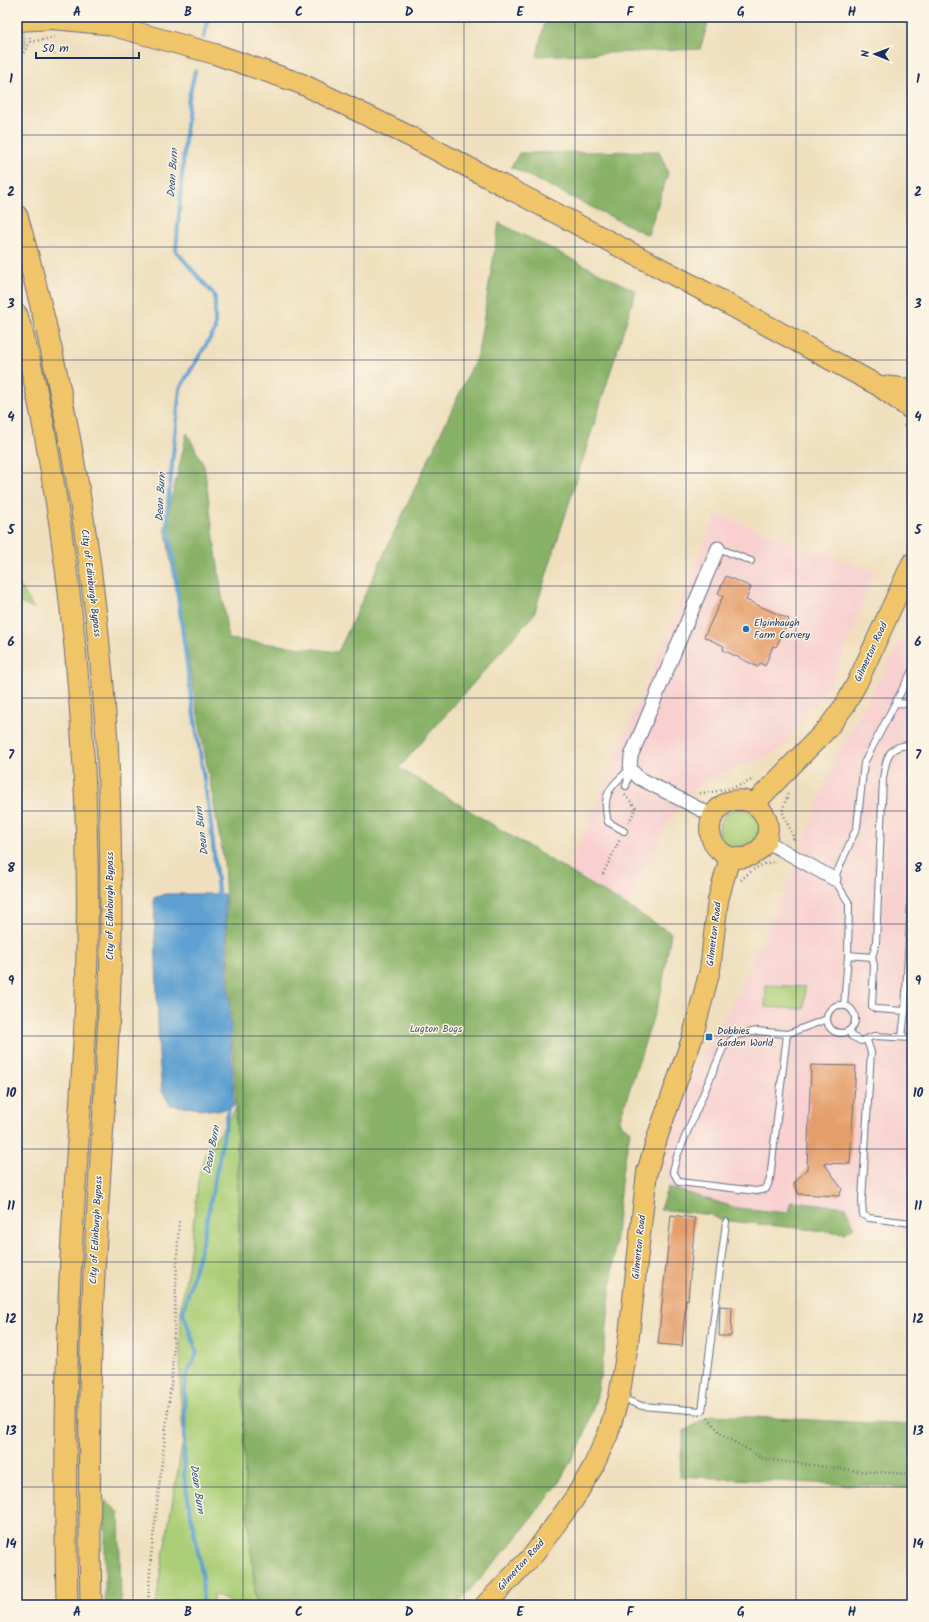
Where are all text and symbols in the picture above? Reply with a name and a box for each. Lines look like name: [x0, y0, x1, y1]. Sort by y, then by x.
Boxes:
text: A: [73, 2, 81, 23]
text: B: [184, 2, 192, 23]
text: C: [295, 2, 303, 23]
text: D: [405, 2, 414, 23]
text: E: [516, 2, 524, 23]
text: F: [626, 2, 634, 23]
text: G: [737, 2, 745, 23]
text: H: [848, 2, 857, 23]
scale bar: [36, 34, 139, 60]
north arrow: [855, 34, 895, 74]
text: 50 m: [42, 39, 69, 58]
text: N: [857, 50, 875, 57]
text: 1: [9, 69, 13, 90]
text: 1: [916, 69, 920, 90]
water label: Dean Burn: [162, 147, 184, 198]
text: 2: [7, 182, 15, 203]
text: 2: [914, 182, 922, 203]
text: 3: [6, 294, 15, 315]
text: 3: [913, 294, 922, 315]
text: 4: [7, 407, 15, 428]
text: 4: [914, 407, 922, 428]
water label: Dean Burn: [151, 471, 171, 522]
text: 5: [7, 520, 16, 541]
text: 5: [914, 520, 923, 541]
street label: City of Edinburgh Bypass: [76, 528, 106, 638]
place label: Elginhaugh Farm Carvery: [754, 615, 810, 643]
street label: Gilmerton Road: [850, 618, 892, 685]
marker: Elginhaugh Farm Carvery: [741, 624, 751, 634]
text: 6: [7, 632, 15, 653]
text: 6: [914, 632, 922, 653]
text: 7: [8, 745, 15, 766]
text: 7: [915, 745, 922, 766]
water label: Dean Burn: [190, 804, 214, 857]
street label: City of Edinburgh Bypass: [102, 851, 118, 960]
text: 8: [7, 858, 15, 879]
text: 8: [914, 858, 922, 879]
street label: Gilmerton Road: [702, 900, 726, 967]
text: 9: [8, 971, 15, 992]
text: 9: [915, 971, 922, 992]
park label: Lugton Bogs: [410, 1021, 463, 1037]
place label: Dobbies Garden World: [717, 1023, 774, 1051]
marker: Dobbies Garden World: [704, 1032, 714, 1042]
text: 10: [6, 1083, 17, 1104]
text: 10: [913, 1083, 924, 1104]
water label: Dean Burn: [198, 1123, 226, 1176]
street label: City of Edinburgh Bypass: [85, 1175, 107, 1285]
text: 11: [7, 1196, 15, 1217]
text: 11: [914, 1196, 922, 1217]
street label: Gilmerton Road: [628, 1213, 650, 1280]
text: 12: [5, 1309, 17, 1330]
text: 12: [912, 1309, 924, 1330]
text: 13: [5, 1421, 17, 1442]
text: 13: [912, 1421, 924, 1442]
water label: Dean Burn: [185, 1463, 209, 1516]
text: 14: [5, 1534, 17, 1555]
text: 14: [912, 1534, 924, 1555]
street label: Gilmerton Road: [493, 1535, 549, 1594]
text: A: [73, 1602, 81, 1622]
text: B: [184, 1602, 192, 1622]
text: C: [295, 1602, 303, 1622]
text: D: [405, 1602, 414, 1622]
text: E: [516, 1602, 524, 1622]
text: F: [626, 1602, 634, 1622]
text: G: [737, 1602, 745, 1622]
text: H: [848, 1602, 857, 1622]

